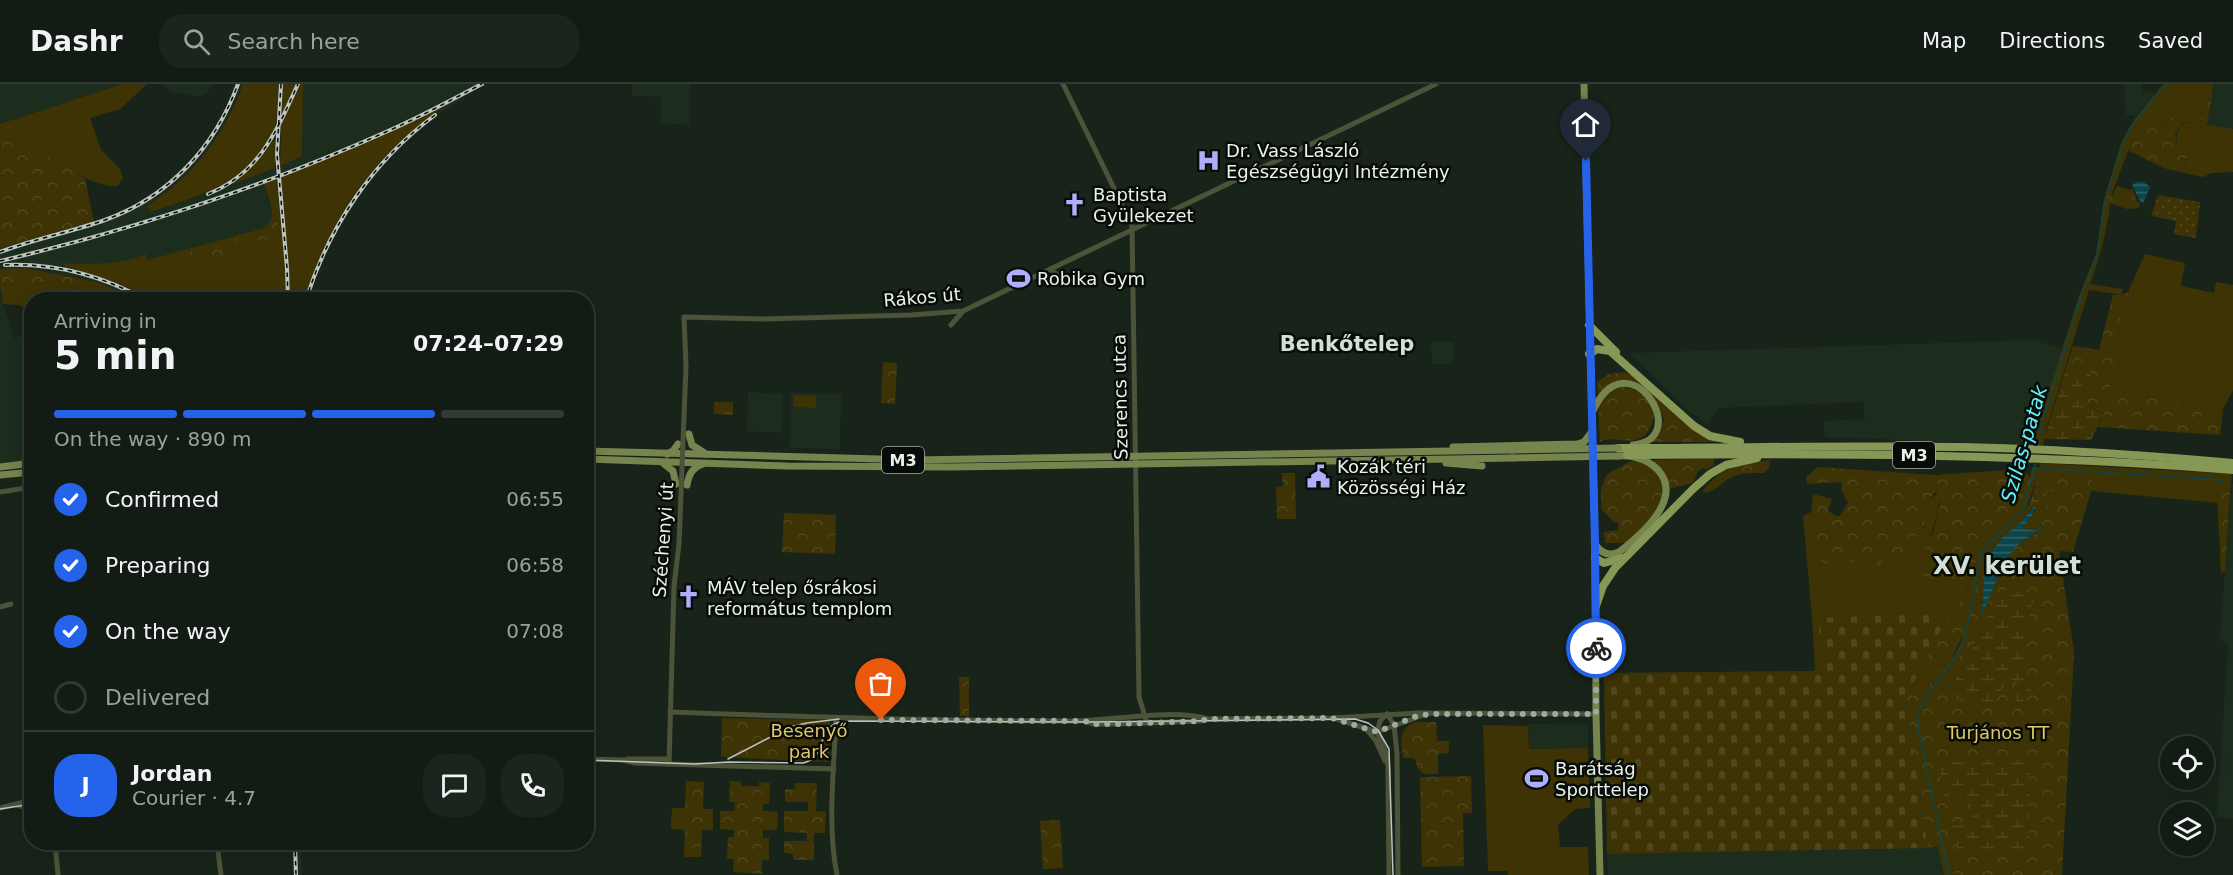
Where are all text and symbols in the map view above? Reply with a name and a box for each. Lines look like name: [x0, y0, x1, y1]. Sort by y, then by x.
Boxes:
search box: [159, 14, 579, 68]
text: Dashr: [30, 25, 123, 58]
icon: search: [180, 25, 213, 58]
text: Search here: [228, 29, 360, 54]
text: Map: [1922, 29, 1966, 53]
text: Directions: [1999, 29, 2105, 53]
text: Saved: [2138, 29, 2203, 53]
pin: [1560, 99, 1611, 161]
icon: home: [1569, 108, 1602, 141]
place label: Dr. Vass László Egészségügyi Intézmény: [1226, 140, 1450, 182]
hospital icon: Dr. Vass László Egészségügyi Intézmény: [1195, 147, 1221, 173]
place label: Baptista Gyülekezet: [1093, 184, 1194, 226]
church icon: Baptista Gyülekezet: [1062, 191, 1088, 217]
sports icon: Robika Gym: [1006, 265, 1032, 291]
place label: Robika Gym: [1037, 268, 1145, 289]
street label: Rákos út: [882, 283, 962, 311]
text: Arriving in: [54, 309, 157, 333]
text: 07:24–07:29: [413, 331, 564, 356]
district label: Benkőtelep: [1280, 332, 1414, 356]
text: 5 min: [54, 333, 176, 378]
street label: Szerencs utca: [1108, 334, 1132, 460]
water label: Szilas-patak: [1996, 381, 2053, 505]
text: On the way · 890 m: [54, 427, 252, 451]
road number: M3: [1893, 442, 1935, 468]
road number: M3: [882, 447, 924, 473]
place label: Kozák téri Közösségi Ház: [1337, 456, 1465, 498]
public building icon: Kozák téri Közösségi Ház: [1306, 463, 1332, 489]
street label: Széchenyi út: [648, 482, 678, 598]
icon: check: [54, 483, 87, 516]
text: Confirmed: [105, 487, 219, 512]
text: 06:55: [506, 487, 564, 511]
icon: check: [54, 549, 87, 582]
district label: XV. kerület: [1933, 552, 2081, 580]
text: Preparing: [105, 553, 211, 578]
text: 06:58: [506, 553, 564, 577]
place label: MÁV telep ősrákosi református templom: [707, 577, 892, 619]
church icon: MÁV telep ősrákosi református templom: [676, 584, 702, 610]
icon: check: [54, 615, 87, 648]
courier: [1566, 618, 1626, 678]
text: On the way: [105, 619, 231, 644]
text: 07:08: [506, 619, 564, 643]
icon: bike: [1580, 632, 1613, 665]
pin: [855, 658, 906, 720]
icon: bag: [864, 667, 897, 700]
text: Delivered: [105, 685, 210, 710]
park label: Besenyő park: [771, 720, 847, 762]
park label: Turjános TT: [1946, 722, 2050, 743]
map controls: [2160, 736, 2214, 856]
button: locate: [2160, 736, 2214, 790]
button: chat: [423, 754, 486, 817]
button: phone: [501, 754, 564, 817]
place label: Barátság Sporttelep: [1555, 758, 1649, 800]
text: Jordan: [132, 761, 212, 786]
sports icon: Barátság Sporttelep: [1524, 765, 1550, 791]
text: J: [81, 773, 90, 798]
text: Courier · 4.7: [132, 786, 256, 810]
button: layers: [2160, 802, 2214, 856]

